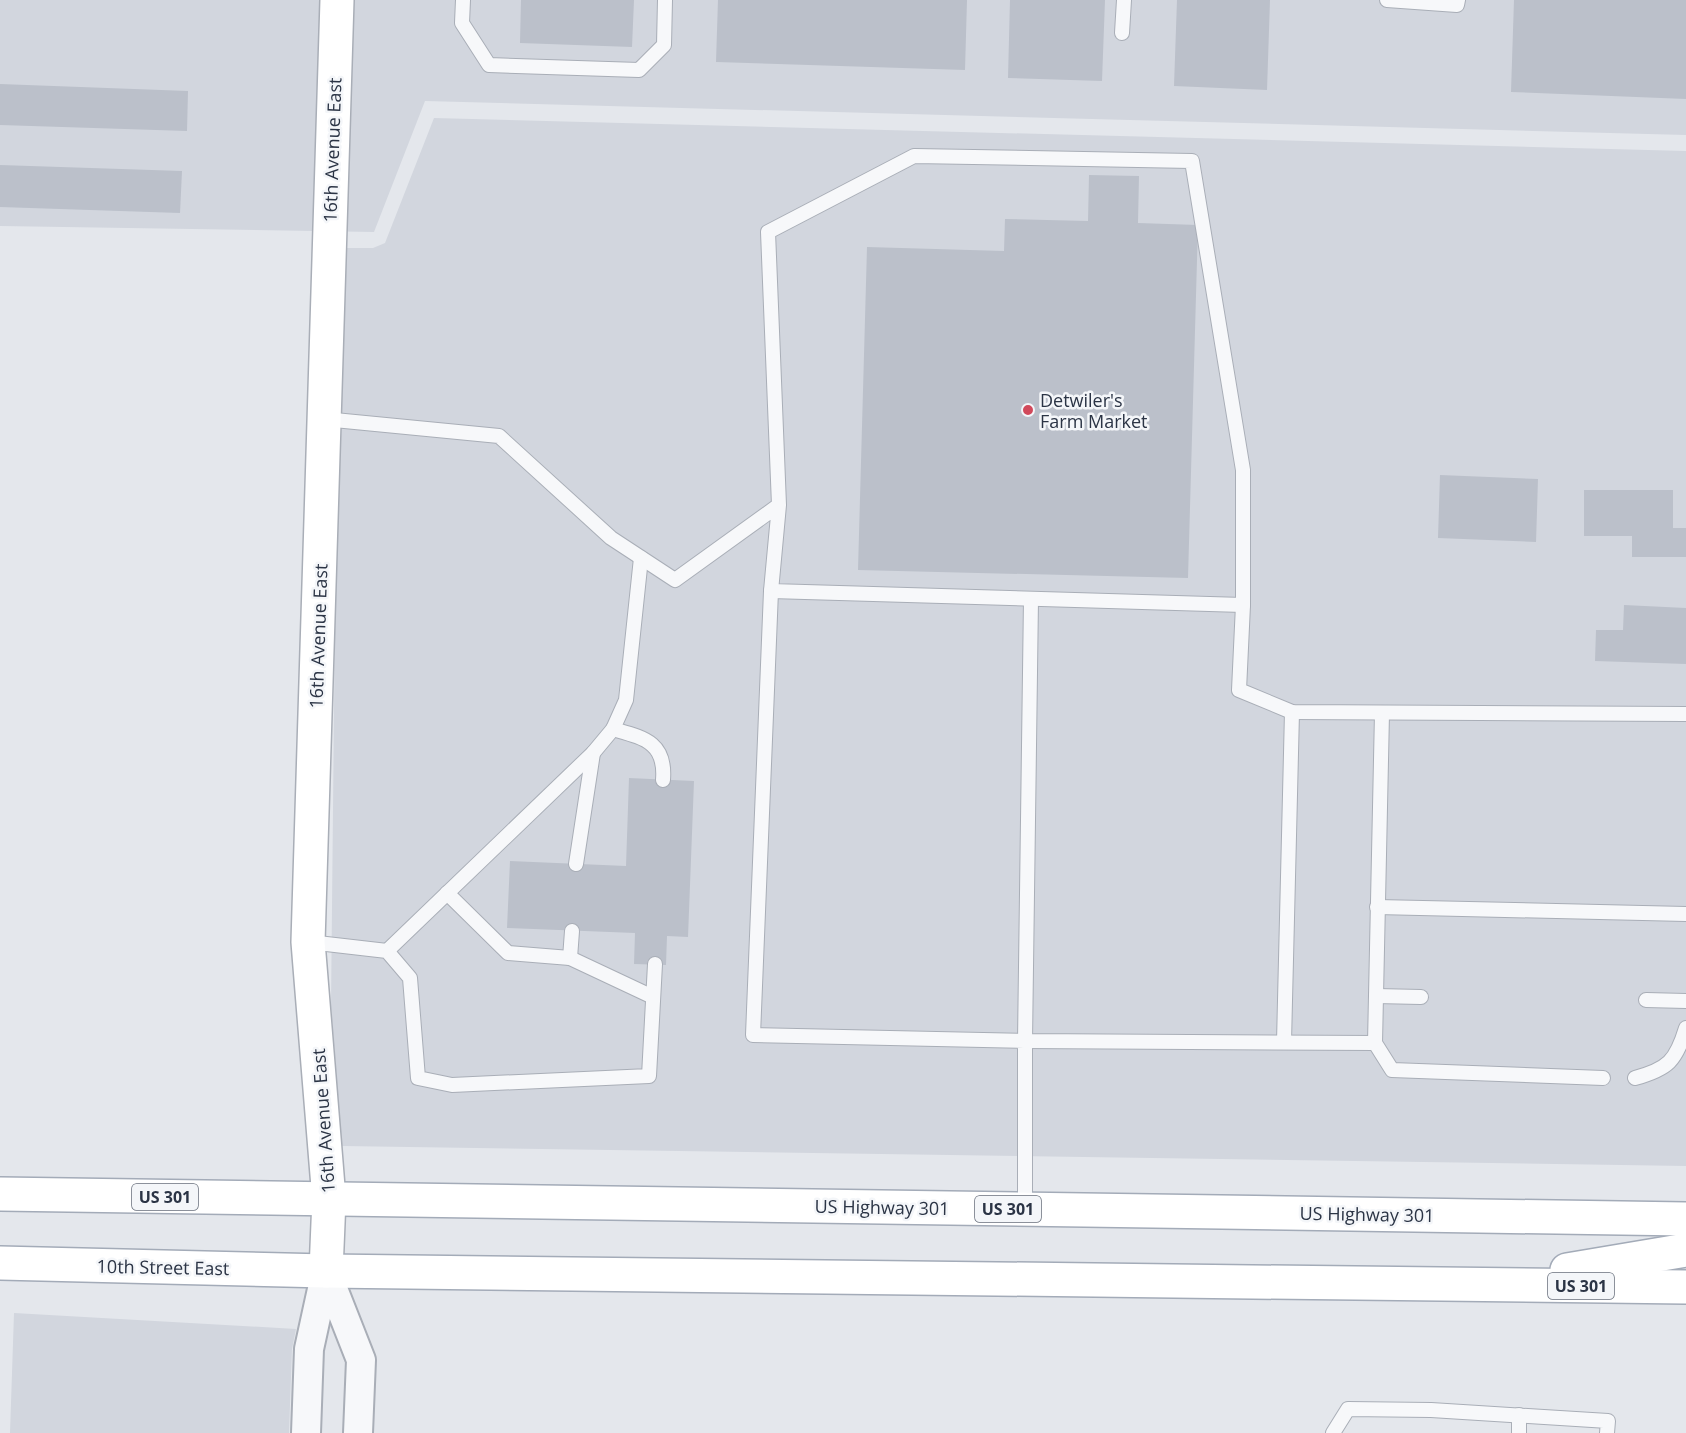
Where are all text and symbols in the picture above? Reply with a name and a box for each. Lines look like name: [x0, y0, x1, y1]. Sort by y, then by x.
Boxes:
street label: 16th Avenue East: [317, 77, 347, 223]
place label: Detwiler's Farm Market: [1040, 388, 1148, 433]
marker: Detwiler's Farm Market: [1021, 403, 1035, 417]
street label: 16th Avenue East: [303, 563, 333, 709]
street label: 16th Avenue East: [306, 1048, 340, 1194]
road number: US 301: [132, 1184, 198, 1210]
street label: US Highway 301: [814, 1194, 950, 1220]
road number: US 301: [975, 1196, 1041, 1222]
street label: US Highway 301: [1299, 1201, 1435, 1227]
street label: 10th Street East: [96, 1254, 230, 1280]
road number: US 301: [1548, 1273, 1614, 1299]

